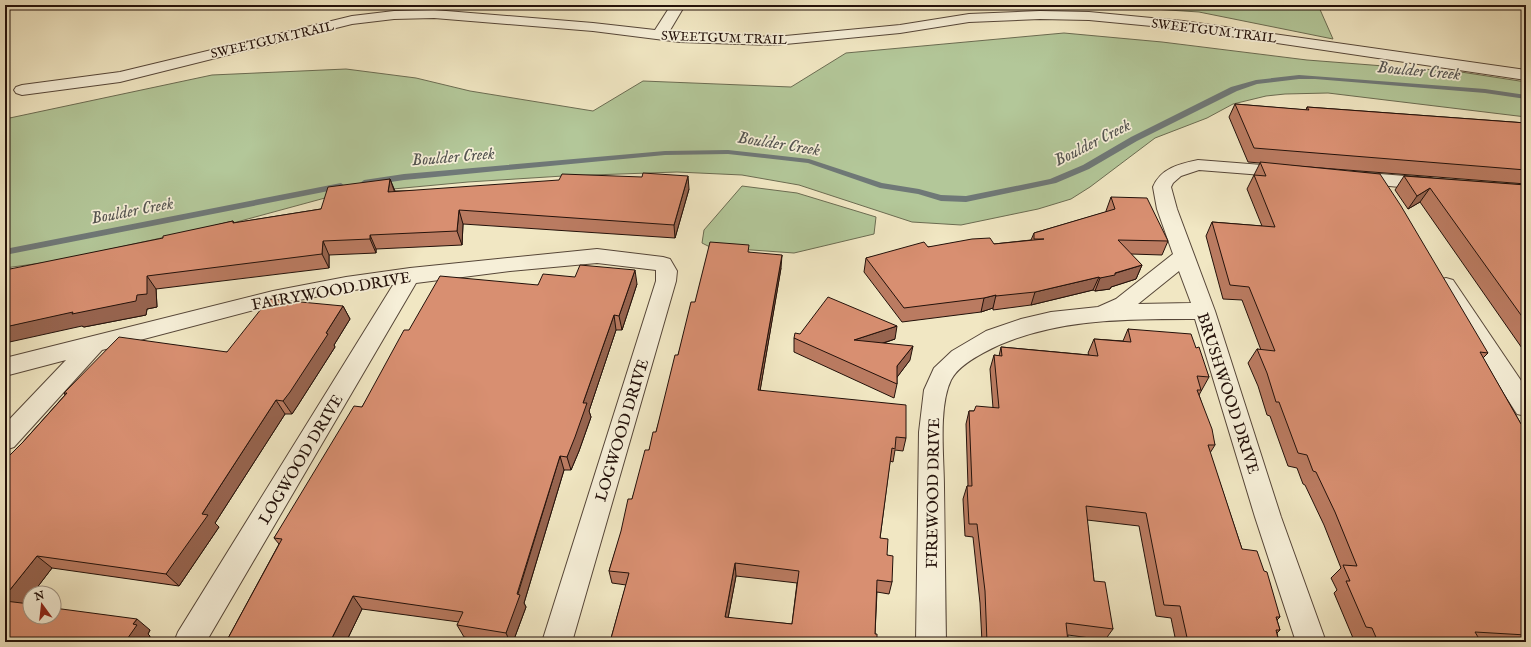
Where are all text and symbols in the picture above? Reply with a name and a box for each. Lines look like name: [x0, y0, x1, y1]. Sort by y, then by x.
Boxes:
street label: SWEETGUM TRAIL: [1150, 15, 1278, 48]
street label: SWEETGUM TRAIL: [209, 18, 336, 63]
street label: SWEETGUM TRAIL: [661, 28, 788, 49]
water label: Boulder Creek: [1376, 57, 1462, 86]
water label: Boulder Creek: [1051, 115, 1135, 172]
water label: Boulder Creek: [736, 128, 822, 161]
water label: Boulder Creek: [411, 143, 496, 172]
water label: Boulder Creek: [89, 193, 175, 230]
street label: FAIRYWOOD DRIVE: [250, 268, 413, 316]
street label: BRUSHWOOD DRIVE: [1192, 310, 1263, 477]
street label: LOGWOOD DRIVE: [592, 357, 654, 504]
street label: LOGWOOD DRIVE: [255, 391, 348, 529]
street label: FIREWOOD DRIVE: [923, 417, 945, 569]
north arrow: [22, 585, 62, 625]
text: N: [32, 588, 47, 605]

